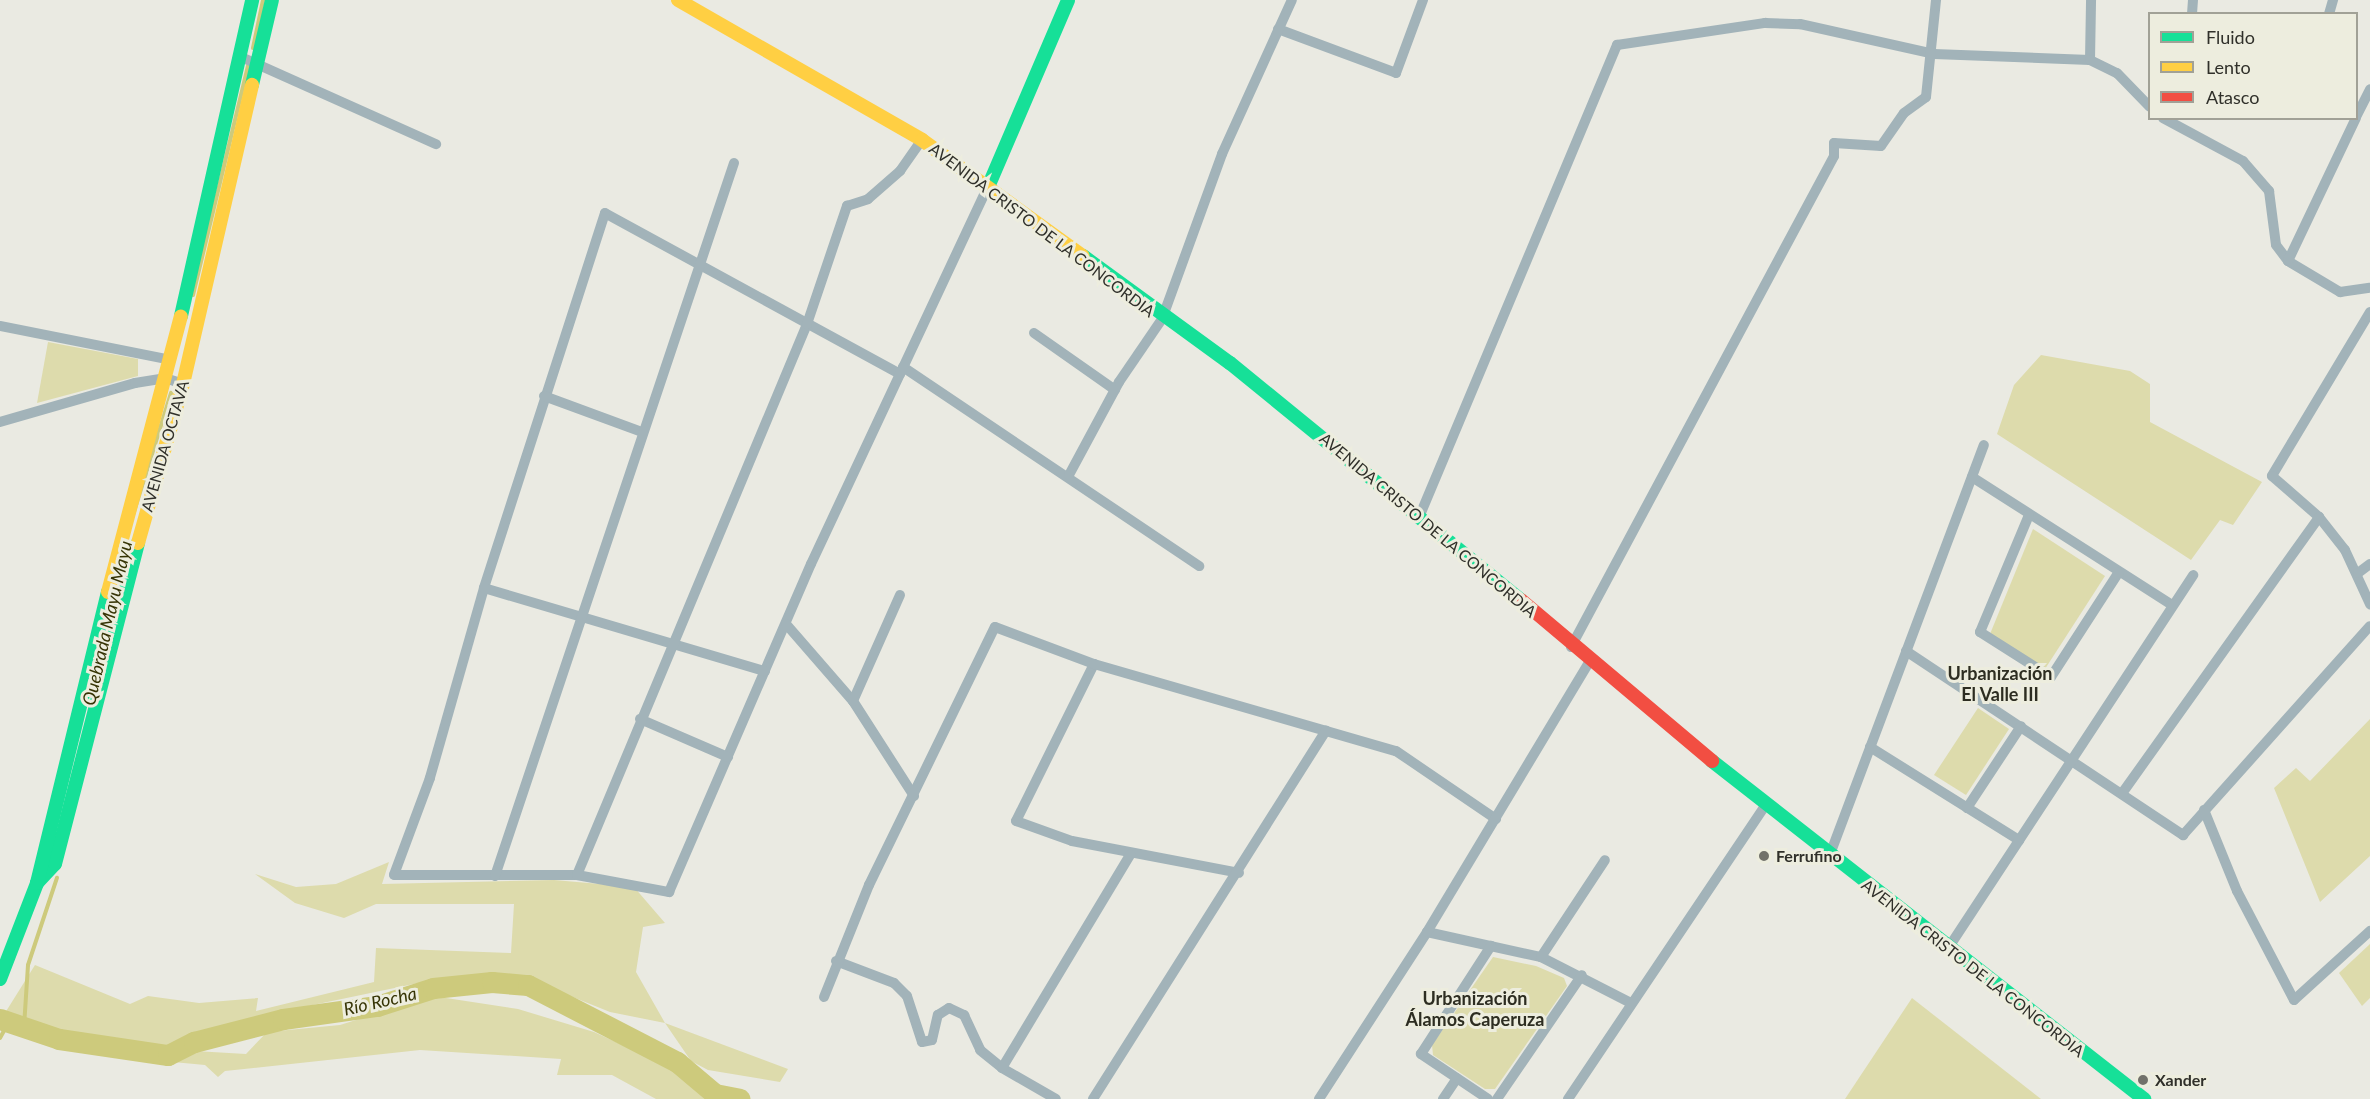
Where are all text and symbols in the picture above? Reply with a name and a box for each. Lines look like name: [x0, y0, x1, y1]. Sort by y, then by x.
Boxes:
legend: [2148, 12, 2358, 120]
text: Fluido: [2206, 26, 2255, 48]
text: Lento: [2206, 56, 2251, 78]
text: Atasco: [2206, 86, 2259, 108]
street label: AVENIDA CRISTO DE LA CONCORDIA: [925, 139, 1159, 321]
street label: AVENIDA OCTAVA: [137, 378, 193, 514]
street label: AVENIDA CRISTO DE LA CONCORDIA: [1315, 428, 1541, 622]
water label: Quebrada Mayu Mayu: [78, 539, 136, 707]
district label: Urbanización El Valle III: [1947, 663, 2053, 706]
place label: Ferrufino: [1776, 846, 1842, 866]
marker: Ferrufino: [1757, 849, 1771, 863]
street label: AVENIDA CRISTO DE LA CONCORDIA: [1857, 875, 2089, 1061]
water label: Río Rocha: [341, 982, 419, 1020]
district label: Urbanización Álamos Caperuza: [1406, 988, 1544, 1030]
place label: Xander: [2155, 1070, 2206, 1090]
marker: Xander: [2136, 1073, 2150, 1087]

